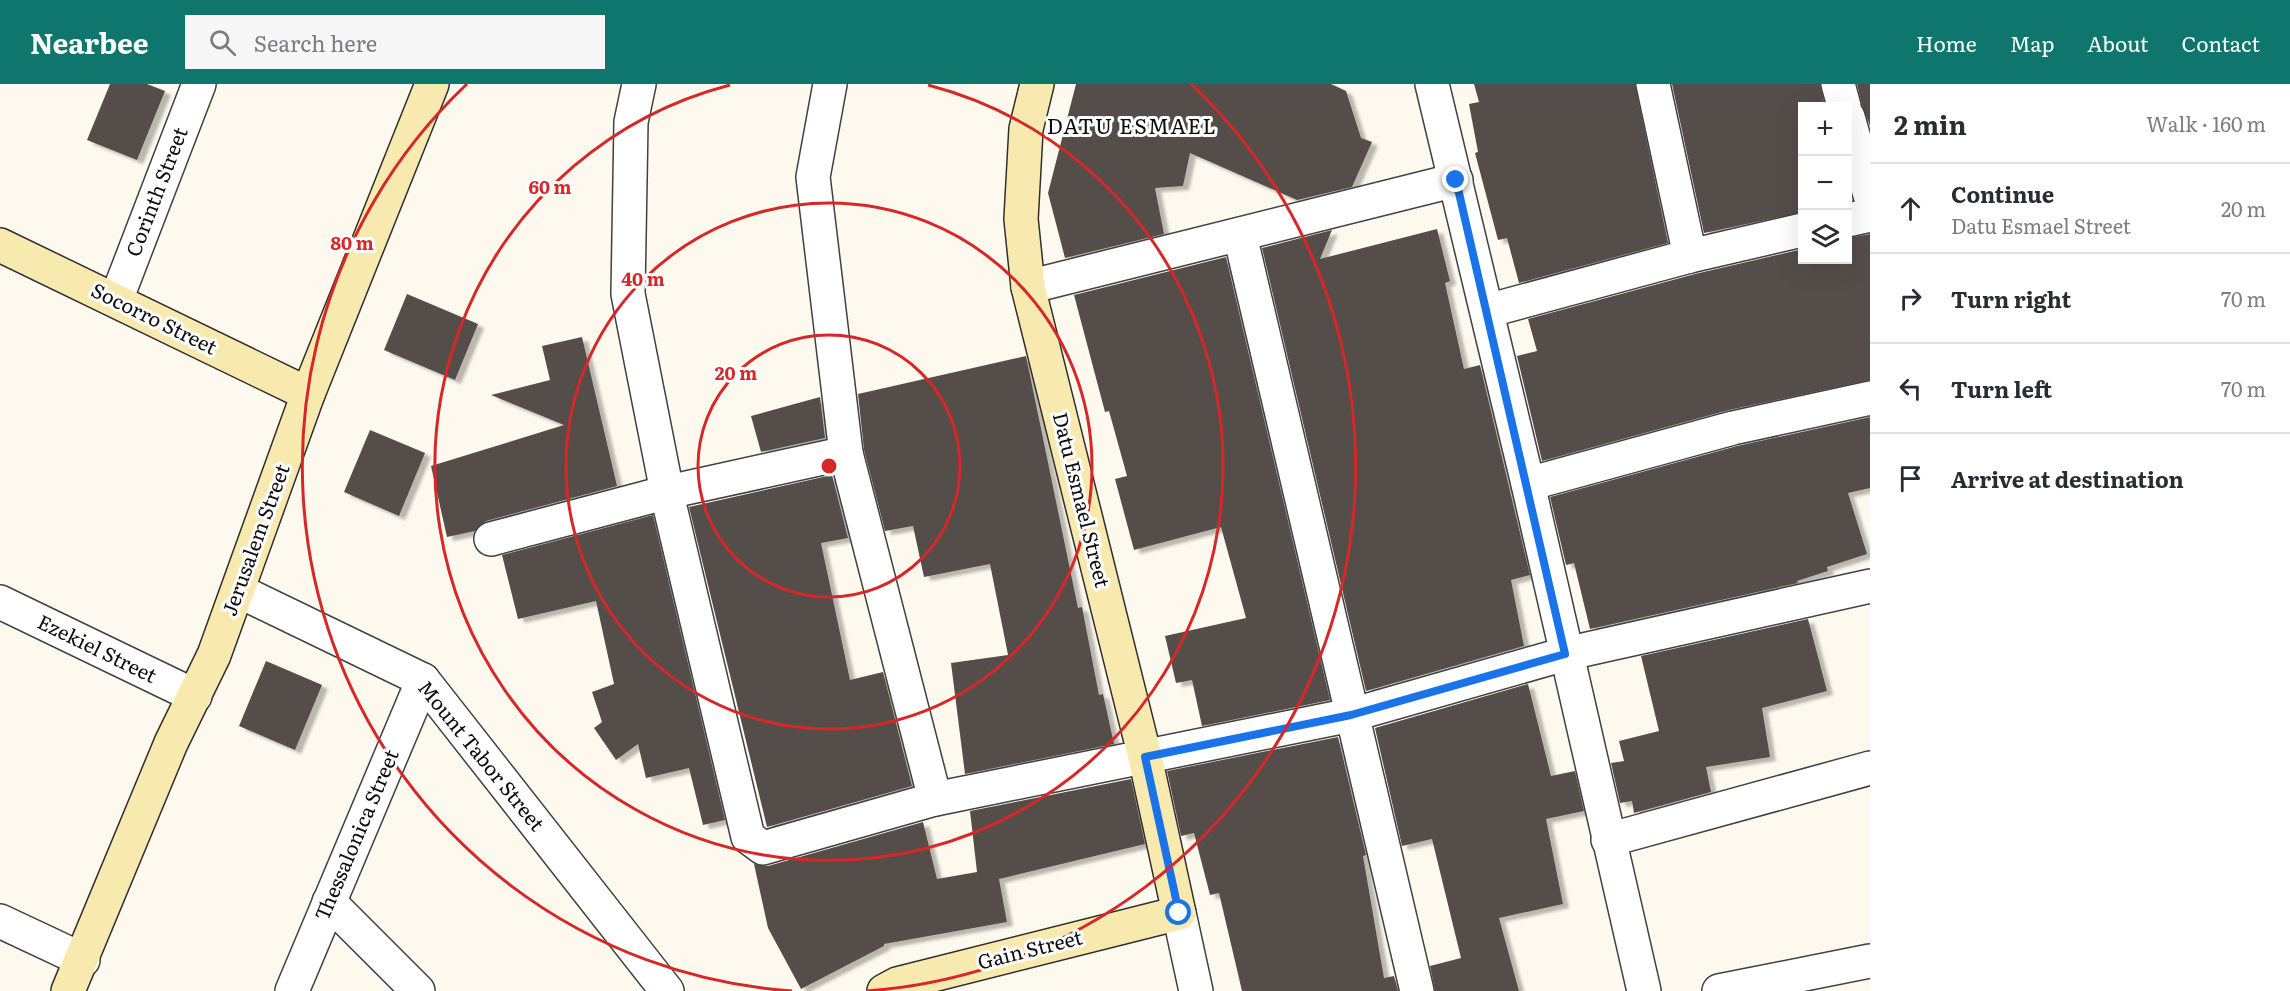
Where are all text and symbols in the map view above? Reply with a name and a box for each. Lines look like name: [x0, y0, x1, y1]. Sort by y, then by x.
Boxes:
search box: [185, 15, 605, 69]
text: Nearbee: [30, 21, 149, 63]
icon: search: [206, 26, 239, 59]
text: Search here: [254, 26, 377, 59]
text: Home: [1916, 27, 1977, 58]
text: Map: [2010, 27, 2054, 58]
text: About: [2087, 27, 2149, 58]
text: Contact: [2182, 27, 2260, 58]
map controls: [1798, 102, 1852, 264]
button: +: [1798, 102, 1852, 156]
text: 2 min: [1894, 104, 1967, 143]
text: Walk · 160 m: [2146, 108, 2266, 138]
district label: DATU ESMAEL: [1047, 109, 1217, 140]
street label: Corinth Street: [117, 122, 194, 261]
button: −: [1798, 156, 1852, 210]
route end: [1442, 166, 1468, 192]
text: 60 m: [528, 173, 572, 200]
text: Continue: [1951, 177, 2054, 210]
icon: ahead: [1894, 192, 1927, 225]
text: 20 m: [2221, 193, 2266, 223]
button: layers: [1798, 210, 1852, 264]
text: Datu Esmael Street: [1951, 210, 2131, 240]
text: 80 m: [330, 229, 374, 256]
text: 40 m: [621, 265, 665, 292]
street label: Socorro Street: [87, 274, 223, 361]
icon: right: [1894, 282, 1927, 315]
text: Turn right: [1951, 282, 2071, 315]
text: 70 m: [2221, 283, 2266, 313]
text: 20 m: [715, 359, 757, 386]
icon: left: [1894, 372, 1927, 405]
text: Turn left: [1951, 372, 2052, 405]
text: 70 m: [2221, 373, 2266, 403]
street label: Datu Esmael Street: [1047, 409, 1119, 590]
centre of rings: [819, 456, 839, 476]
street label: Jerusalem Street: [213, 459, 296, 620]
icon: arrive: [1894, 462, 1927, 495]
text: Arrive at destination: [1951, 462, 2184, 495]
street label: Ezekiel Street: [33, 605, 163, 689]
street label: Mount Tabor Street: [412, 673, 553, 837]
street label: Thessalonica Street: [306, 744, 405, 924]
route start: [1165, 899, 1191, 925]
street label: Gain Street: [974, 921, 1085, 976]

